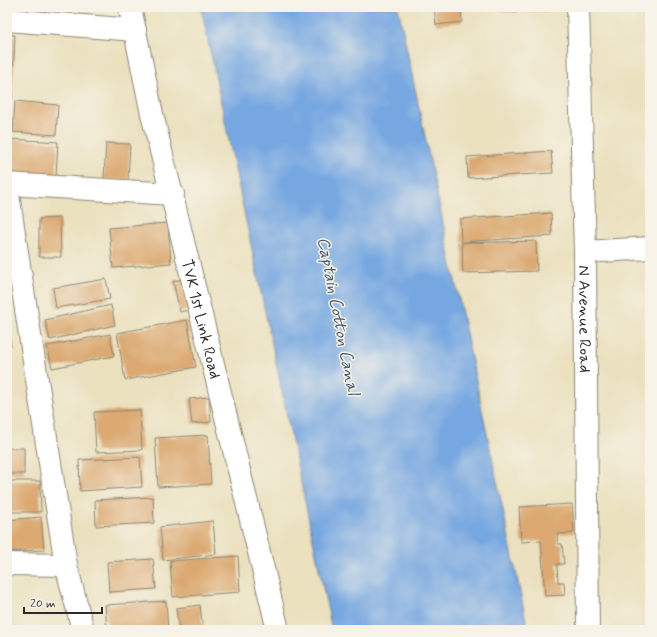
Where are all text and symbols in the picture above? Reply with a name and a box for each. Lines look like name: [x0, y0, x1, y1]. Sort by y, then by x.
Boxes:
water label: Captain Cotton Canal: [312, 235, 364, 399]
street label: TVK 1st Link Road: [176, 257, 225, 381]
street label: N Avenue Road: [573, 265, 595, 373]
scale bar: [24, 589, 102, 615]
text: 20 m: [30, 596, 56, 612]

